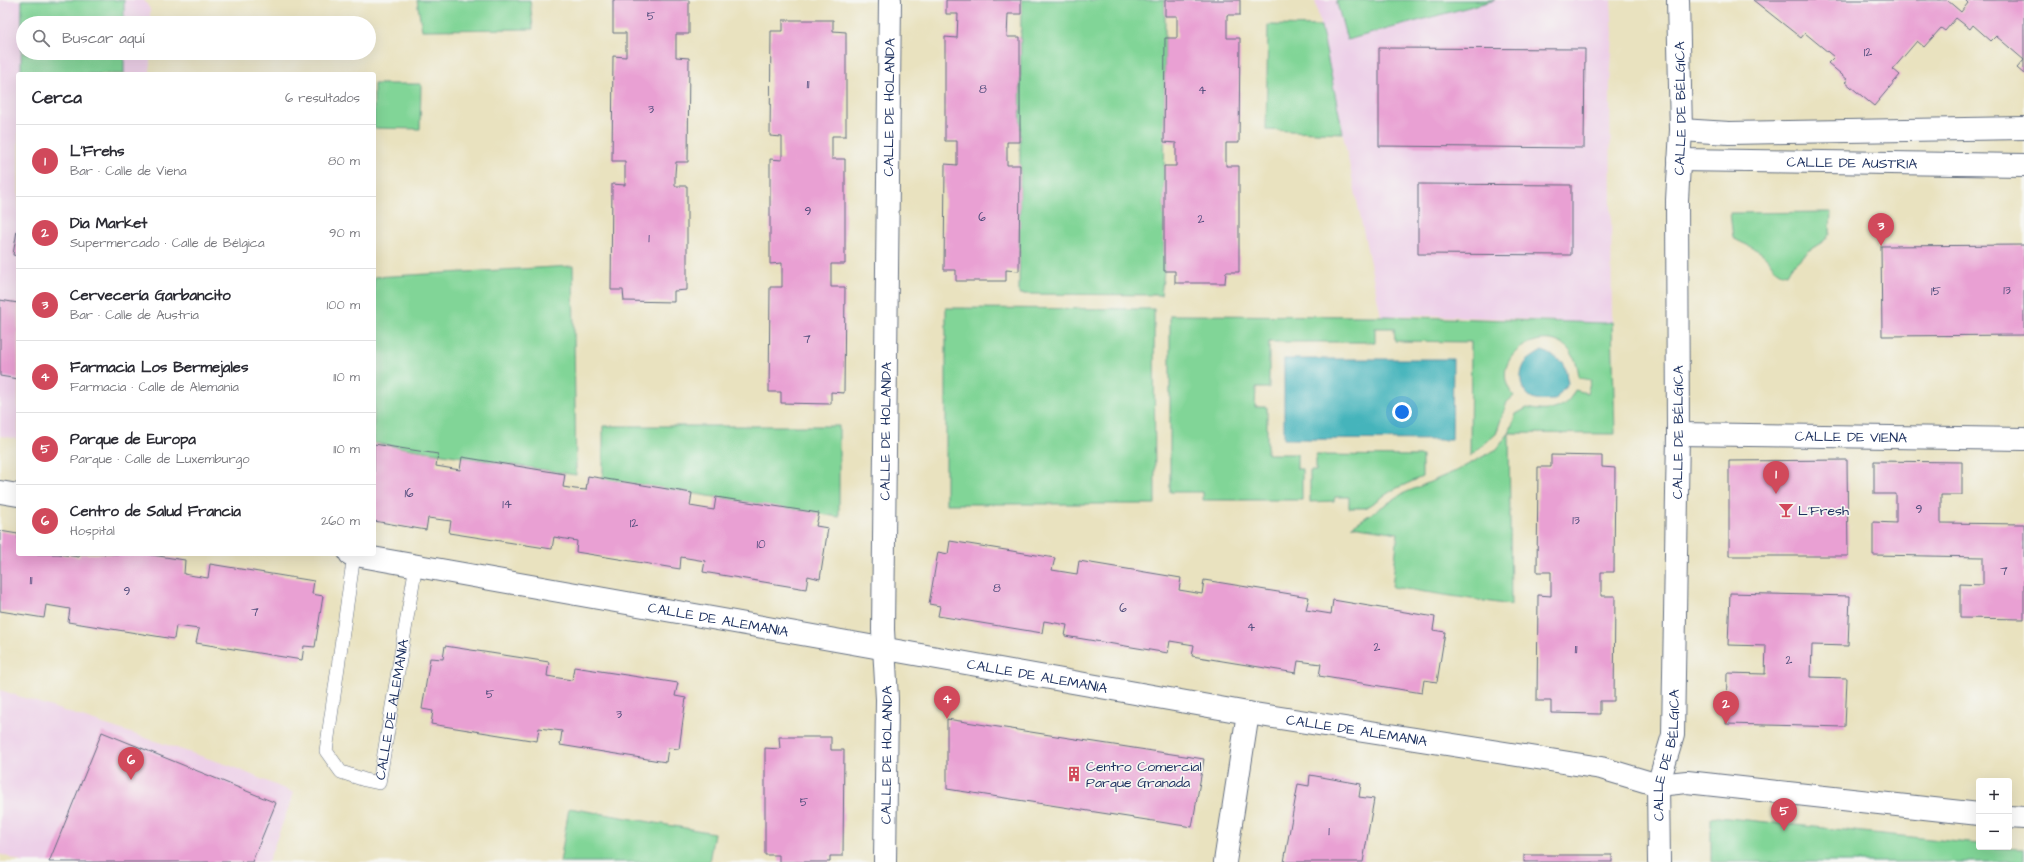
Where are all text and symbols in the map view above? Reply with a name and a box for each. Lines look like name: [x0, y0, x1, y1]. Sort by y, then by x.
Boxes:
house number: 5: [647, 8, 656, 25]
search box: [16, 16, 376, 60]
icon: search: [30, 27, 52, 49]
text: Buscar aquí: [62, 28, 144, 49]
street label: CALLE DE HOLANDA: [879, 38, 901, 177]
street label: CALLE DE BÉLGICA: [1669, 41, 1692, 176]
house number: 12: [1864, 44, 1872, 61]
house number: 11: [806, 76, 810, 93]
house number: 8: [979, 81, 987, 98]
house number: 4: [1198, 82, 1206, 99]
text: Cerca: [32, 86, 82, 110]
text: 6 resultados: [285, 89, 360, 107]
house number: 3: [648, 101, 654, 118]
text: L'Frehs: [70, 141, 125, 162]
text: 1: [44, 152, 46, 170]
text: 80 m: [328, 152, 360, 170]
street label: CALLE DE AUSTRIA: [1786, 153, 1918, 174]
text: Bar · Calle de Viena: [70, 162, 187, 180]
house number: 9: [805, 203, 812, 220]
house number: 6: [978, 209, 986, 226]
house number: 2: [1198, 211, 1205, 228]
text: Dia Market: [70, 213, 147, 234]
pin: 3: [1868, 213, 1894, 246]
text: 2: [41, 224, 49, 242]
text: 90 m: [329, 224, 360, 242]
house number: 1: [648, 230, 650, 247]
text: Supermercado · Calle de Bélgica: [70, 234, 265, 252]
house number: 13: [2003, 282, 2011, 299]
house number: 15: [1931, 283, 1942, 300]
text: Cervecería Garbancito: [70, 285, 231, 306]
text: 3: [42, 296, 48, 314]
text: 100 m: [327, 296, 360, 314]
text: Bar · Calle de Austria: [70, 306, 199, 324]
house number: 7: [803, 331, 811, 348]
text: Farmacia Los Bermejales: [70, 357, 249, 378]
street label: CALLE DE HOLANDA: [875, 362, 897, 501]
street label: CALLE DE BÉLGICA: [1668, 365, 1689, 499]
text: 4: [41, 368, 49, 386]
text: 110 m: [333, 368, 360, 386]
text: Farmacia · Calle de Alemania: [70, 378, 239, 396]
your location: [1392, 402, 1412, 422]
street label: CALLE DE VIENA: [1795, 427, 1907, 448]
text: Parque de Europa: [70, 429, 196, 450]
text: 5: [40, 440, 50, 458]
text: 110 m: [333, 440, 360, 458]
text: Parque · Calle de Luxemburgo: [70, 450, 250, 468]
pin: 1: [1763, 461, 1789, 494]
house number: 16: [404, 485, 414, 502]
house number: 14: [502, 496, 512, 513]
text: Centro de Salud Francia: [70, 501, 241, 522]
bar icon: L'Fresh: [1777, 501, 1795, 519]
place label: L'Fresh: [1798, 501, 1849, 521]
house number: 9: [1916, 501, 1923, 518]
text: 6: [41, 512, 49, 530]
text: 260 m: [321, 512, 360, 530]
house number: 13: [1572, 512, 1580, 529]
house number: 12: [630, 515, 638, 532]
text: Hospital: [70, 522, 115, 540]
house number: 10: [756, 536, 766, 553]
house number: 7: [2000, 563, 2008, 580]
house number: 11: [29, 572, 33, 589]
house number: 8: [993, 580, 1001, 597]
house number: 9: [124, 583, 131, 600]
street label: CALLE DE ALEMANIA: [646, 598, 790, 642]
house number: 6: [1119, 600, 1127, 617]
house number: 7: [251, 604, 259, 621]
house number: 4: [1247, 619, 1255, 636]
street label: CALLE DE ALEMANIA: [371, 638, 414, 782]
house number: 2: [1374, 639, 1381, 656]
house number: 11: [1574, 641, 1578, 658]
house number: 2: [1786, 652, 1793, 669]
street label: CALLE DE ALEMANIA: [965, 654, 1109, 699]
street label: CALLE DE HOLANDA: [876, 685, 898, 824]
house number: 5: [486, 686, 495, 703]
pin: 4: [934, 686, 960, 719]
street label: CALLE DE BÉLGICA: [1649, 689, 1685, 821]
pin: 2: [1713, 691, 1739, 724]
house number: 3: [616, 706, 622, 723]
street label: CALLE DE ALEMANIA: [1285, 710, 1429, 752]
pin: 6: [118, 747, 144, 780]
place label: Centro Comercial Parque Granada: [1086, 757, 1202, 793]
building icon: Centro Comercial Parque Granada: [1065, 765, 1083, 783]
map controls: [1976, 778, 2012, 850]
button: +: [1976, 778, 2012, 814]
house number: 5: [800, 794, 809, 811]
pin: 5: [1771, 798, 1797, 831]
button: −: [1976, 814, 2012, 850]
house number: 1: [1328, 823, 1330, 840]

